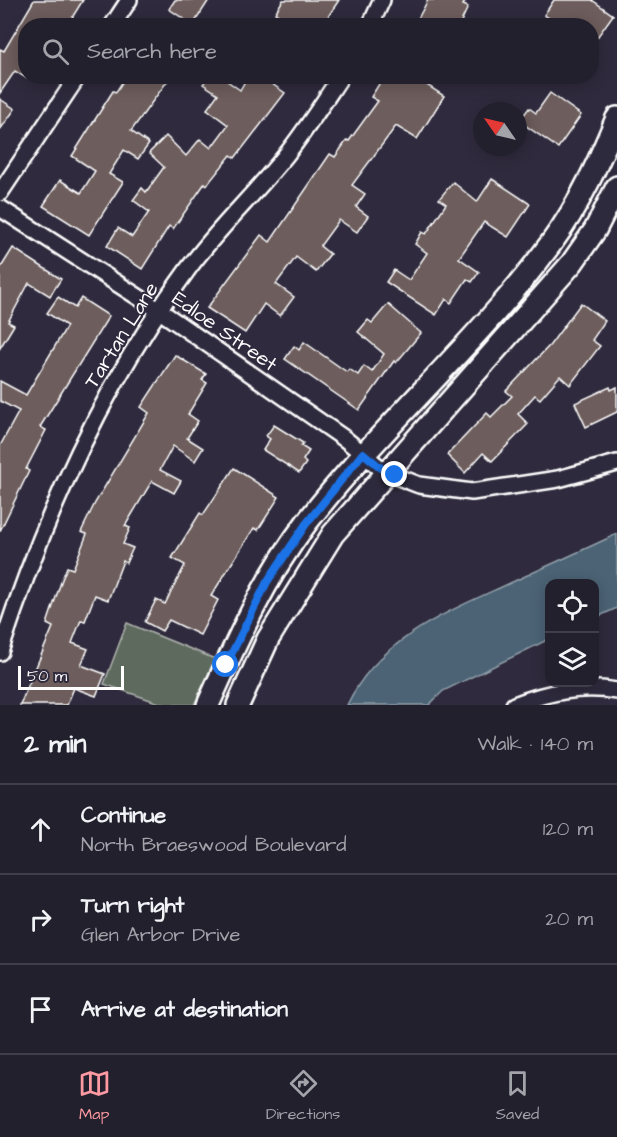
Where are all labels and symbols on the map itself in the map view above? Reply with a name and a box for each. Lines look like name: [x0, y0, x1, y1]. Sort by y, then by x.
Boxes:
north arrow: [473, 102, 527, 156]
street label: Tartan Lane: [77, 276, 166, 394]
street label: Edloe Street: [166, 284, 284, 379]
route end: [381, 461, 407, 487]
route start: [212, 651, 238, 677]
scale bar: [18, 663, 124, 690]

